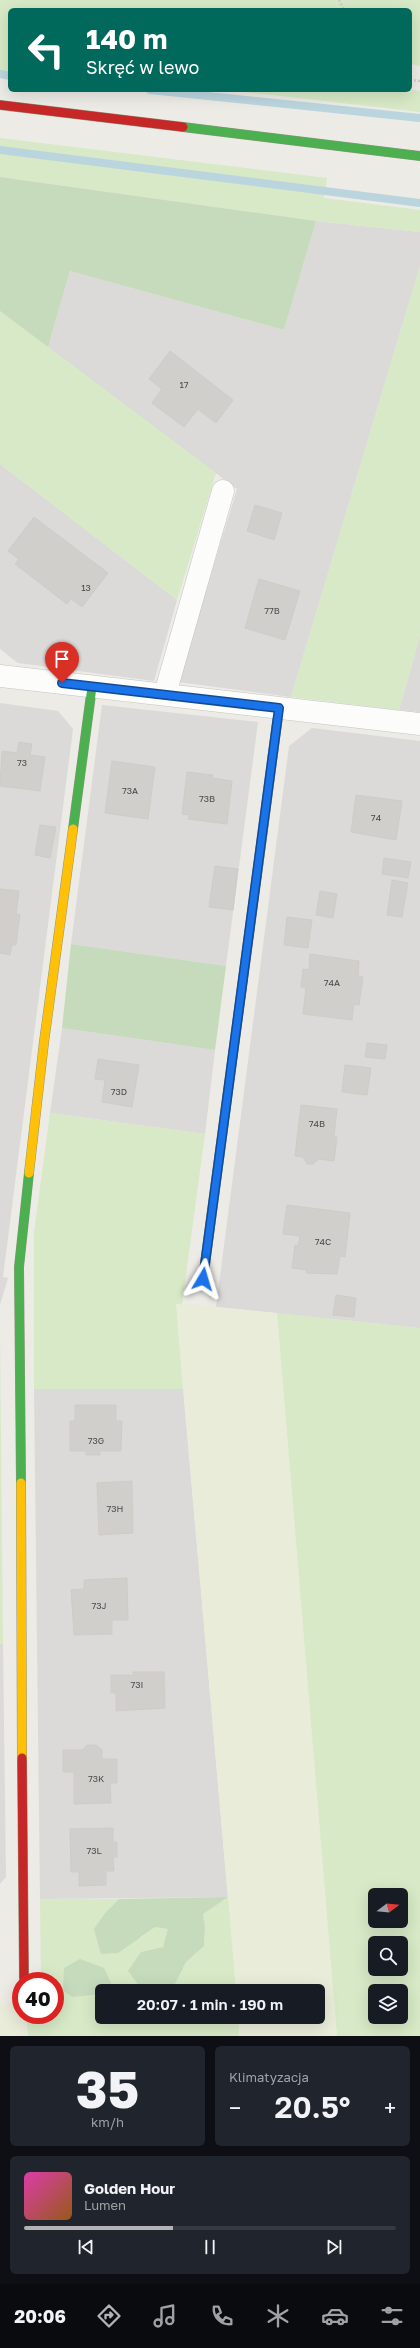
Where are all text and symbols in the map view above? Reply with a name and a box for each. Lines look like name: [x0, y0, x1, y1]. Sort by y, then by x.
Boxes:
text: 140 m: [86, 22, 168, 55]
icon: left: [20, 24, 72, 76]
text: Skręć w lewo: [86, 56, 199, 78]
house number: 17: [179, 379, 189, 390]
house number: 13: [81, 582, 91, 593]
house number: 77B: [264, 605, 280, 616]
pin: [45, 642, 79, 683]
icon: arrive: [51, 648, 73, 670]
house number: 73: [17, 757, 27, 768]
house number: 73A: [122, 785, 138, 796]
house number: 73B: [199, 793, 215, 804]
house number: 74: [371, 812, 382, 823]
house number: 74A: [324, 977, 340, 988]
house number: 73D: [111, 1086, 127, 1097]
house number: 74B: [309, 1118, 325, 1129]
house number: 74C: [315, 1236, 331, 1247]
position arrow: [182, 1258, 224, 1300]
house number: 73G: [88, 1435, 104, 1446]
house number: 73H: [107, 1503, 123, 1514]
house number: 73J: [91, 1600, 107, 1611]
house number: 73I: [131, 1679, 143, 1690]
house number: 73K: [88, 1773, 104, 1784]
house number: 73L: [86, 1845, 102, 1856]
north arrow: [368, 1888, 408, 1928]
map controls: [368, 1888, 408, 2024]
button: search: [368, 1936, 408, 1976]
speed limit sign: 40: [12, 1972, 64, 2024]
button: layers: [368, 1984, 408, 2024]
text: 20:07 · 1 min · 190 m: [137, 1995, 283, 2013]
text: 35: [76, 2057, 139, 2119]
text: Klimatyzacja: [229, 2069, 309, 2085]
text: 20.5°: [274, 2089, 351, 2125]
text: −: [229, 2094, 241, 2121]
text: +: [384, 2094, 396, 2121]
text: km/h: [91, 2114, 124, 2130]
text: Golden Hour: [84, 2179, 175, 2197]
text: Lumen: [84, 2197, 126, 2213]
icon: previous: [75, 2236, 97, 2258]
icon: pause: [199, 2236, 221, 2258]
icon: next: [323, 2236, 345, 2258]
icon: directions: [95, 2302, 123, 2330]
icon: music: [151, 2302, 179, 2330]
icon: phone: [208, 2302, 236, 2330]
icon: climate: [264, 2302, 292, 2330]
icon: car: [321, 2302, 349, 2330]
icon: filters: [378, 2302, 406, 2330]
text: 20:06: [14, 2305, 66, 2327]

